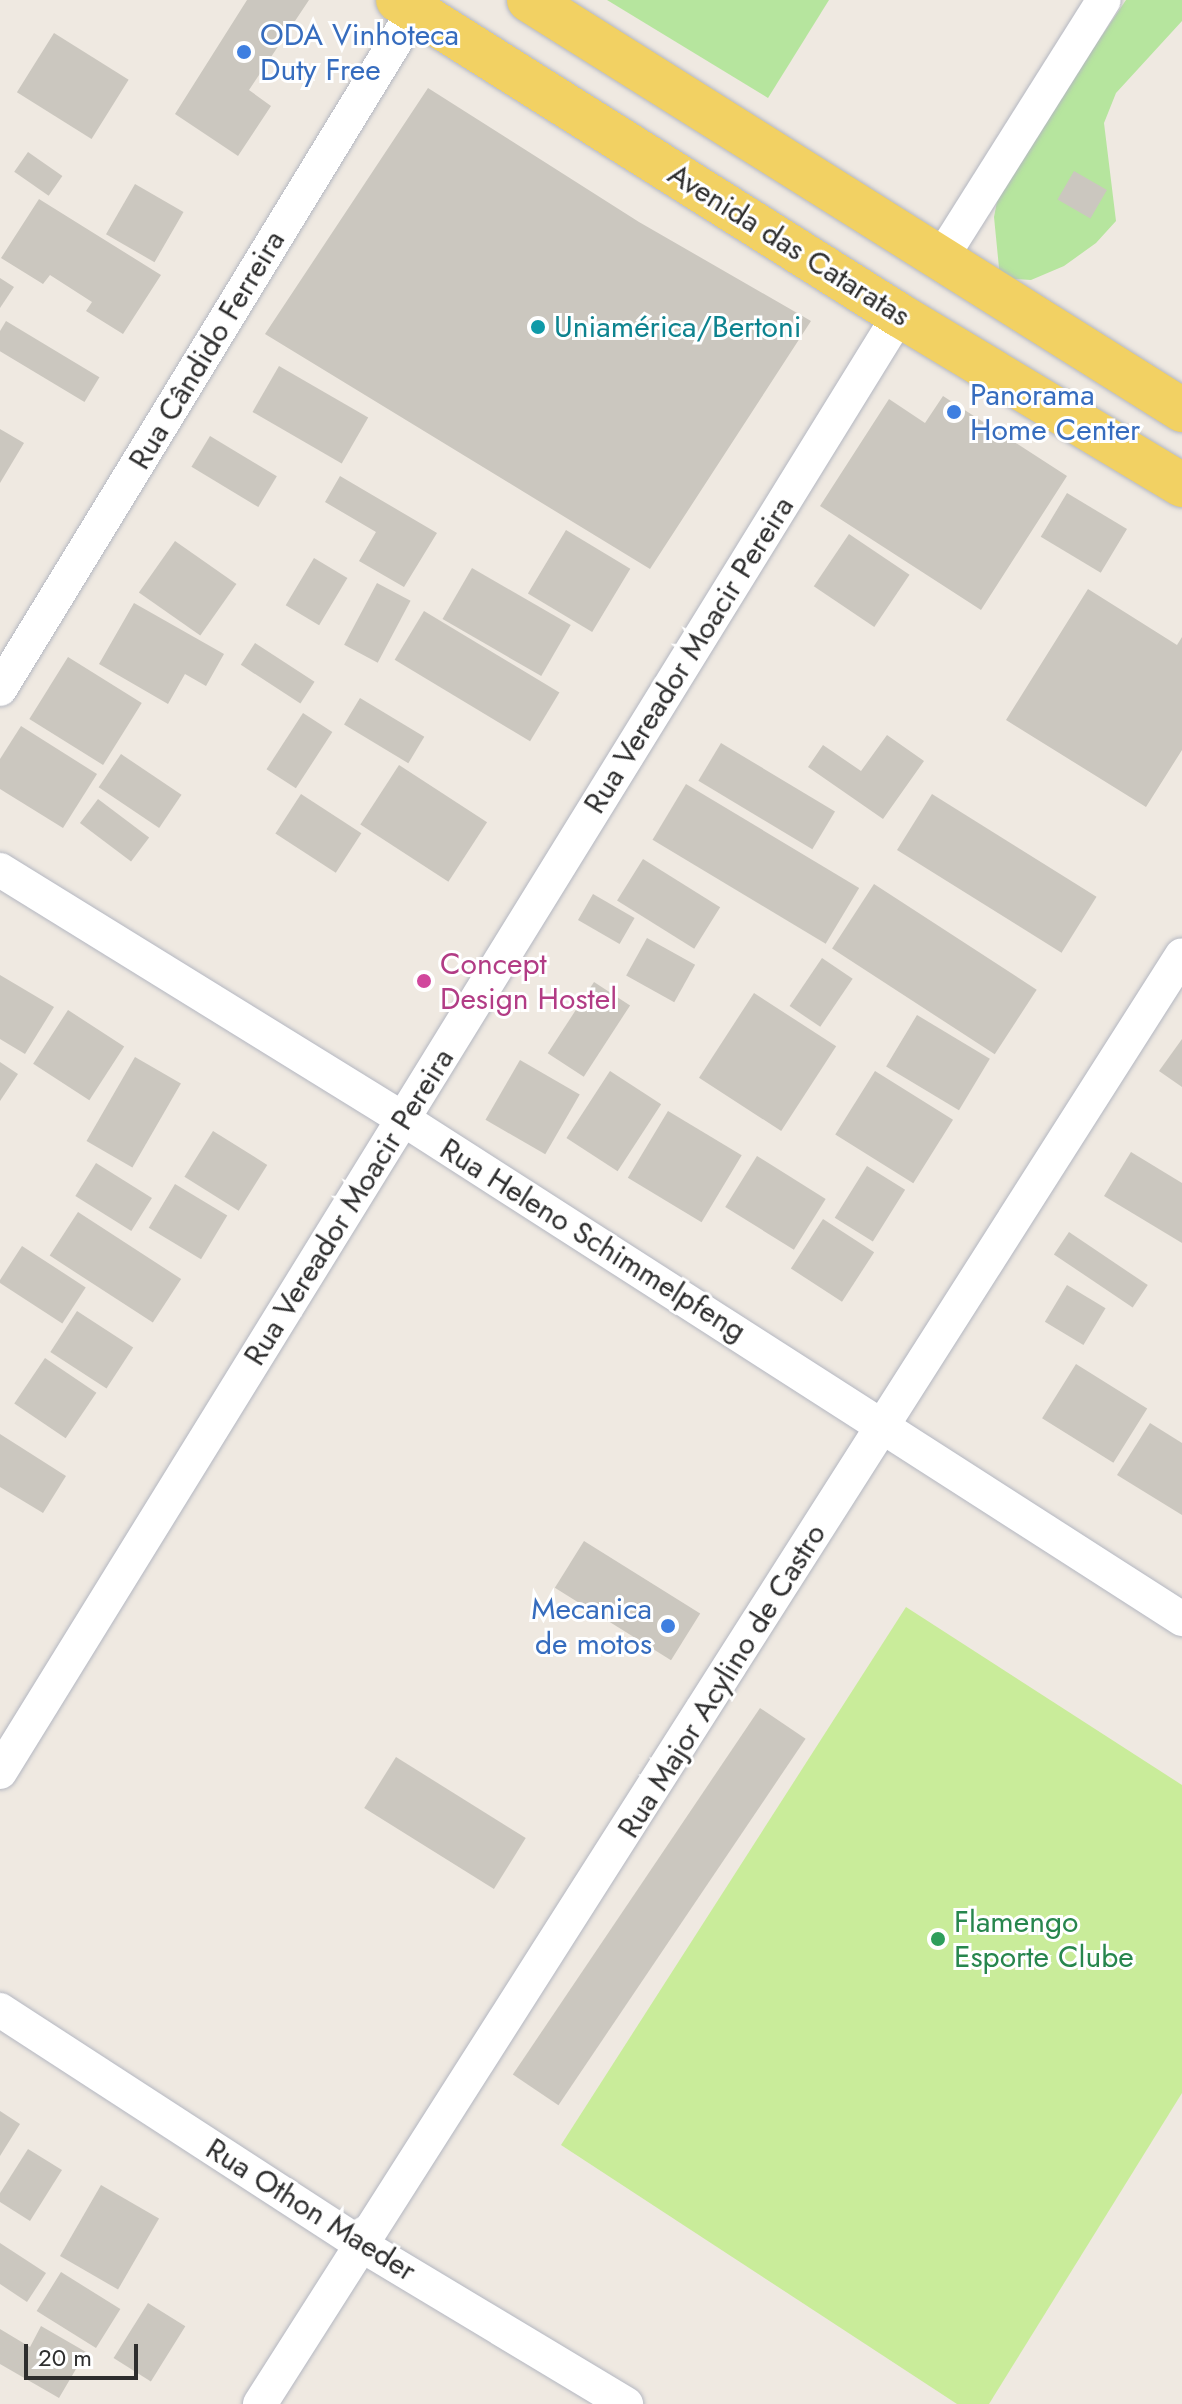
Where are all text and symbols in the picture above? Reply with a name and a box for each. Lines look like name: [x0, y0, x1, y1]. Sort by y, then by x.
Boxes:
place label: ODA Vinhoteca Duty Free: [260, 17, 459, 88]
marker: ODA Vinhoteca Duty Free: [235, 43, 253, 61]
street label: Avenida das Cataratas: [661, 156, 917, 334]
street label: Rua Cândido Ferreira: [122, 224, 292, 476]
place label: Uniamérica/Bertoni: [554, 309, 802, 345]
marker: Uniamérica/Bertoni: [529, 318, 547, 336]
place label: Panorama Home Center: [970, 377, 1140, 448]
marker: Panorama Home Center: [945, 403, 963, 421]
street label: Rua Vereador Moacir Pereira: [577, 490, 801, 820]
place label: Concept Design Hostel: [440, 946, 617, 1016]
marker: Concept Design Hostel: [415, 972, 433, 990]
street label: Rua Vereador Moacir Pereira: [237, 1042, 461, 1372]
street label: Rua Heleno Schimmelpfeng: [433, 1131, 753, 1349]
street label: Rua Major Acylino de Castro: [611, 1518, 833, 1844]
place label: Mecanica de motos: [531, 1591, 652, 1662]
marker: Mecanica de motos: [659, 1617, 677, 1635]
place label: Flamengo Esporte Clube: [954, 1904, 1134, 1974]
marker: Flamengo Esporte Clube: [929, 1930, 947, 1948]
street label: Rua Othon Maeder: [199, 2131, 423, 2289]
scale bar: [28, 2328, 142, 2378]
text: 20 m: [38, 2340, 92, 2375]

